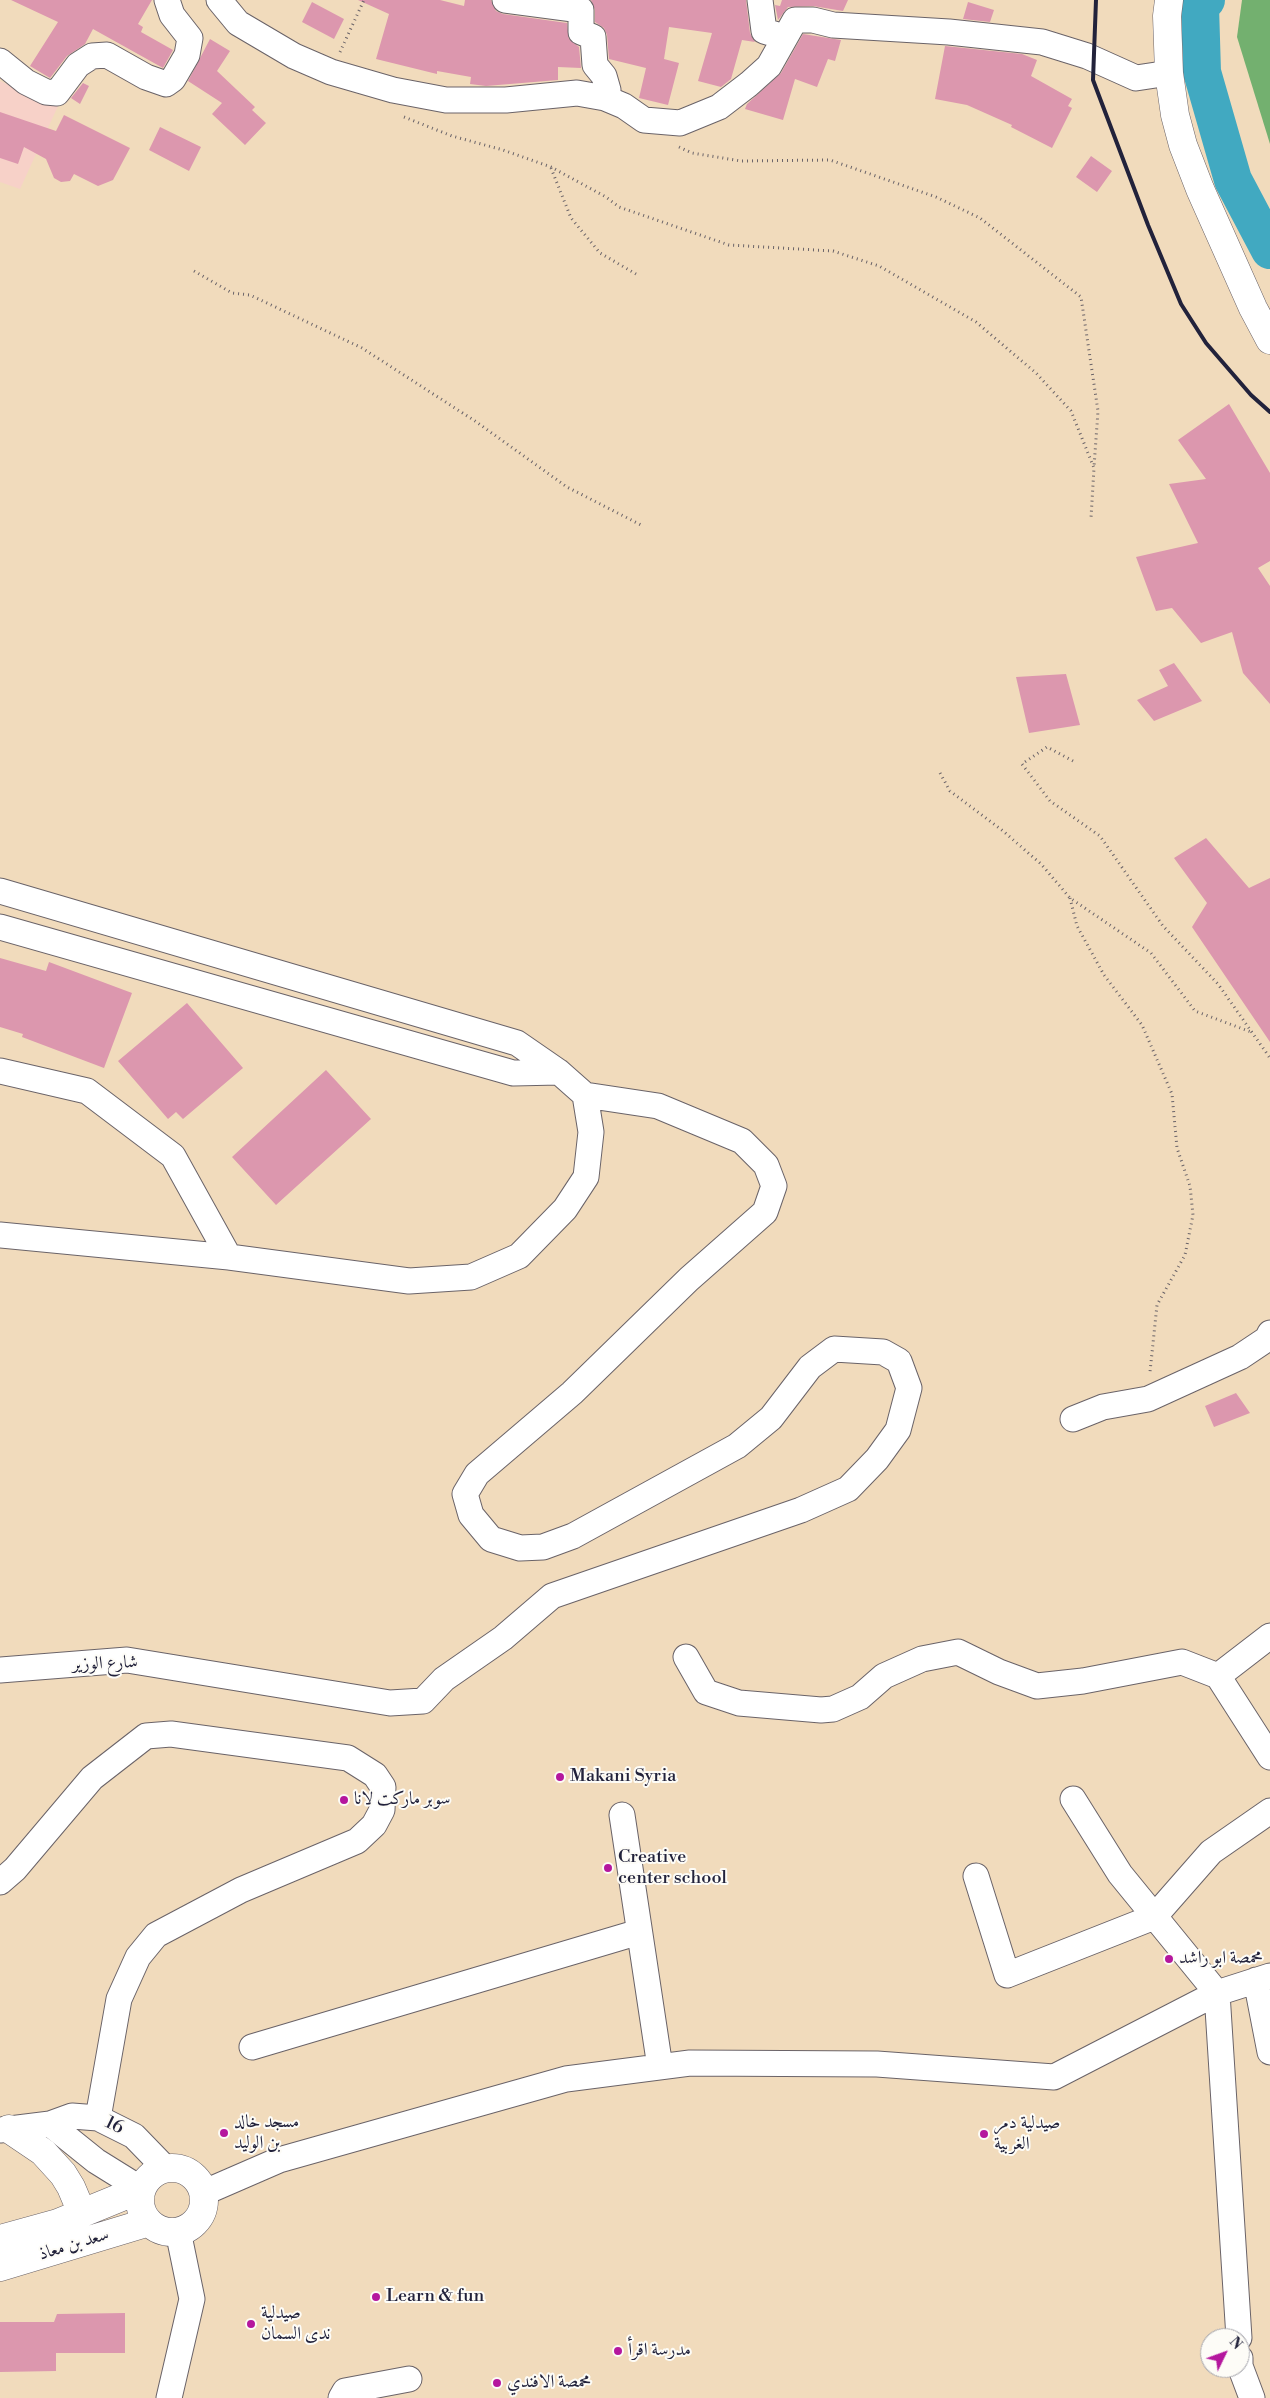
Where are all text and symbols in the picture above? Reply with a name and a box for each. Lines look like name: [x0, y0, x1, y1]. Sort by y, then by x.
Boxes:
street label: شارع الوزير: [72, 1652, 138, 1676]
place label: Makani Syria: [570, 1766, 676, 1788]
marker: Makani Syria: [554, 1771, 566, 1783]
place label: سوبر ماركت لانا: [354, 1789, 450, 1811]
marker: سوبر ماركت لانا: [338, 1794, 350, 1806]
place label: Creative center school: [618, 1847, 727, 1890]
marker: Creative center school: [602, 1862, 614, 1874]
place label: محمصة ابو راشد: [1179, 1948, 1263, 1970]
marker: محمصة ابو راشد: [1163, 1953, 1175, 1965]
street label: 16: [101, 2112, 127, 2140]
place label: مسجد خالد بن الوليد: [234, 2112, 299, 2154]
place label: صيدلية دمر الغربية: [994, 2113, 1060, 2156]
marker: مسجد خالد بن الوليد: [218, 2127, 230, 2139]
marker: صيدلية دمر الغربية: [978, 2128, 990, 2140]
street label: سعد بن معاذ: [36, 2224, 112, 2266]
place label: Learn & fun: [386, 2286, 484, 2308]
marker: Learn & fun: [370, 2291, 382, 2303]
place label: صيدلية ندى السمان: [261, 2303, 330, 2346]
marker: صيدلية ندى السمان: [245, 2318, 257, 2330]
north arrow: [1200, 2328, 1250, 2378]
text: N: [1225, 2333, 1246, 2354]
place label: مدرسة اقرأ: [628, 2340, 691, 2362]
marker: مدرسة اقرأ: [612, 2345, 624, 2357]
place label: محمصة الافندي: [507, 2372, 591, 2394]
marker: محمصة الافندي: [491, 2377, 503, 2389]

